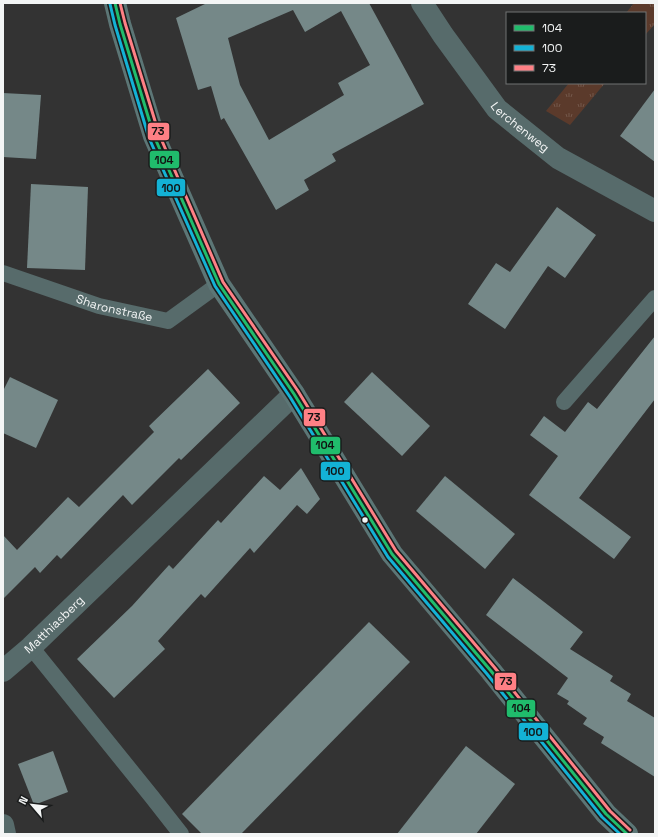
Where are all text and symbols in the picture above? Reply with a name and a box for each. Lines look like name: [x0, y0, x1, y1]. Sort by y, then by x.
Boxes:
legend: [506, 12, 646, 84]
text: 104: [542, 20, 563, 36]
text: 100: [542, 40, 562, 56]
text: 73: [542, 60, 556, 76]
street label: Lerchenweg: [487, 99, 552, 156]
line badge: 73: [147, 122, 170, 141]
text: 73: [152, 124, 165, 138]
line badge: 104: [149, 150, 180, 169]
text: 104: [154, 153, 174, 167]
line badge: 100: [156, 178, 186, 197]
text: 100: [161, 181, 181, 195]
street label: Sharonstraße: [74, 291, 154, 325]
line badge: 73: [303, 408, 326, 427]
text: 73: [308, 410, 321, 424]
line badge: 104: [310, 436, 341, 455]
text: 104: [315, 438, 335, 452]
line badge: 100: [320, 461, 351, 481]
text: 100: [325, 464, 345, 478]
unlabelled marker: [360, 515, 370, 525]
street label: Matthiasberg: [21, 592, 87, 657]
line badge: 73: [494, 672, 517, 691]
text: 73: [500, 674, 513, 688]
line badge: 104: [506, 699, 536, 718]
text: 104: [511, 701, 531, 715]
line badge: 100: [518, 722, 549, 741]
text: 100: [523, 725, 543, 739]
north arrow: [12, 785, 52, 825]
text: N: [15, 794, 31, 807]

